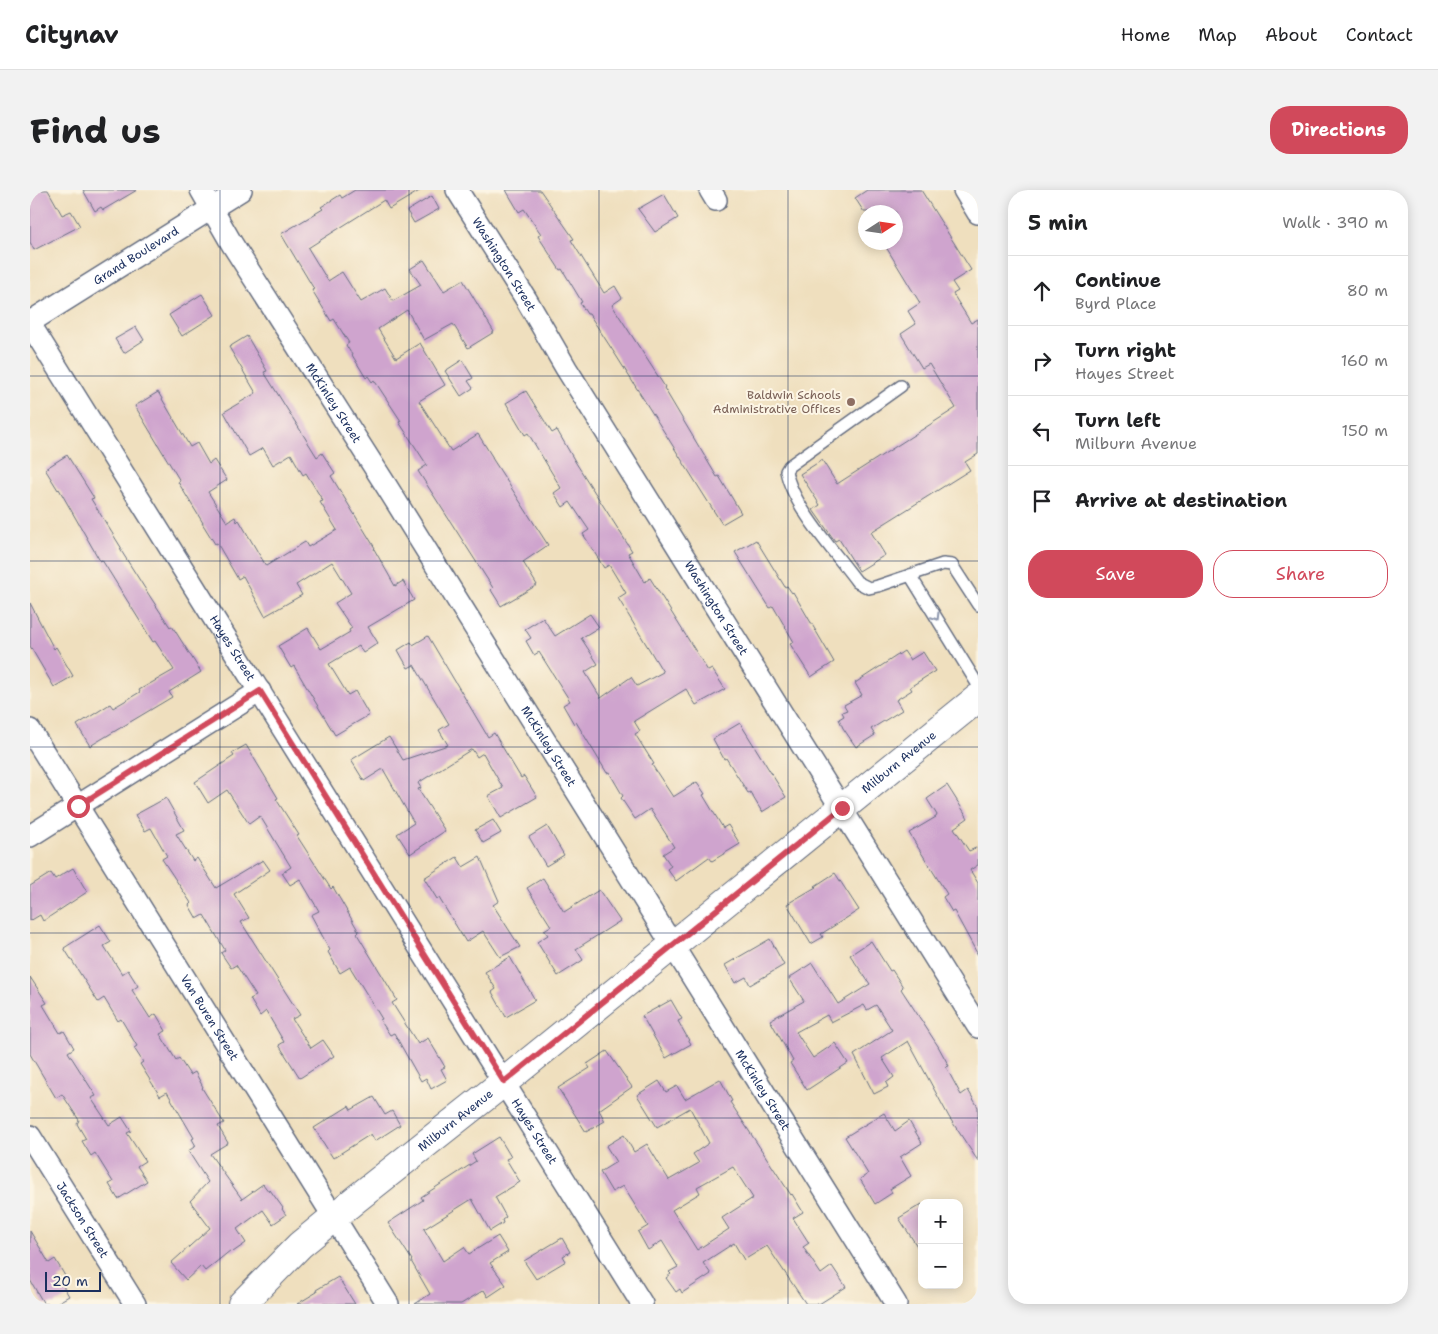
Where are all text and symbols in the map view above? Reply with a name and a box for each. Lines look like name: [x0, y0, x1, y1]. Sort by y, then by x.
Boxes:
text: Citynav: [25, 19, 119, 51]
text: Home: [1121, 23, 1170, 47]
text: Map: [1198, 23, 1237, 47]
text: About: [1265, 23, 1318, 47]
text: Contact: [1346, 23, 1413, 47]
button: Directions: [1270, 106, 1408, 154]
text: Find us: [30, 107, 161, 154]
north arrow: [858, 205, 903, 250]
text: 5 min: [1028, 209, 1088, 237]
text: Walk · 390 m: [1282, 212, 1388, 233]
street label: Washington Street: [468, 214, 540, 314]
street label: Grand Boulevard: [90, 223, 182, 289]
text: Continue: [1075, 268, 1161, 293]
icon: ahead: [1028, 277, 1056, 305]
text: 80 m: [1347, 280, 1388, 301]
text: Byrd Place: [1075, 293, 1157, 314]
text: Turn right: [1075, 338, 1176, 363]
icon: right: [1028, 347, 1056, 375]
text: 160 m: [1341, 350, 1388, 371]
street label: McKinley Street: [302, 360, 365, 446]
text: Hayes Street: [1075, 363, 1175, 384]
place label: Baldwin Schools Administrative Offices: [713, 387, 841, 417]
marker: Baldwin Schools Administrative Offices: [845, 396, 857, 408]
text: Turn left: [1075, 408, 1161, 433]
icon: left: [1028, 417, 1056, 445]
text: 150 m: [1341, 420, 1388, 441]
text: Milburn Avenue: [1075, 433, 1197, 454]
icon: arrive: [1028, 487, 1056, 515]
text: Arrive at destination: [1075, 488, 1287, 513]
button: Save: [1028, 550, 1203, 598]
button: Share: [1213, 550, 1388, 598]
street label: Washington Street: [681, 558, 752, 658]
one-way arrow: [929, 611, 939, 620]
street label: Hayes Street: [206, 612, 259, 684]
street label: McKinley Street: [517, 703, 580, 790]
street label: Milburn Avenue: [858, 727, 940, 797]
route start: [67, 795, 90, 818]
route end: [831, 797, 854, 820]
street label: Van Buren Street: [177, 972, 242, 1064]
street label: McKinley Street: [732, 1047, 794, 1133]
street label: Milburn Avenue: [415, 1086, 497, 1155]
street label: Hayes Street: [508, 1096, 561, 1167]
street label: Jackson Street: [53, 1179, 112, 1261]
map controls: [918, 1199, 963, 1289]
button: +: [918, 1199, 963, 1244]
button: −: [918, 1244, 963, 1289]
scale bar: [45, 1269, 101, 1292]
text: 20 m: [52, 1272, 88, 1290]

